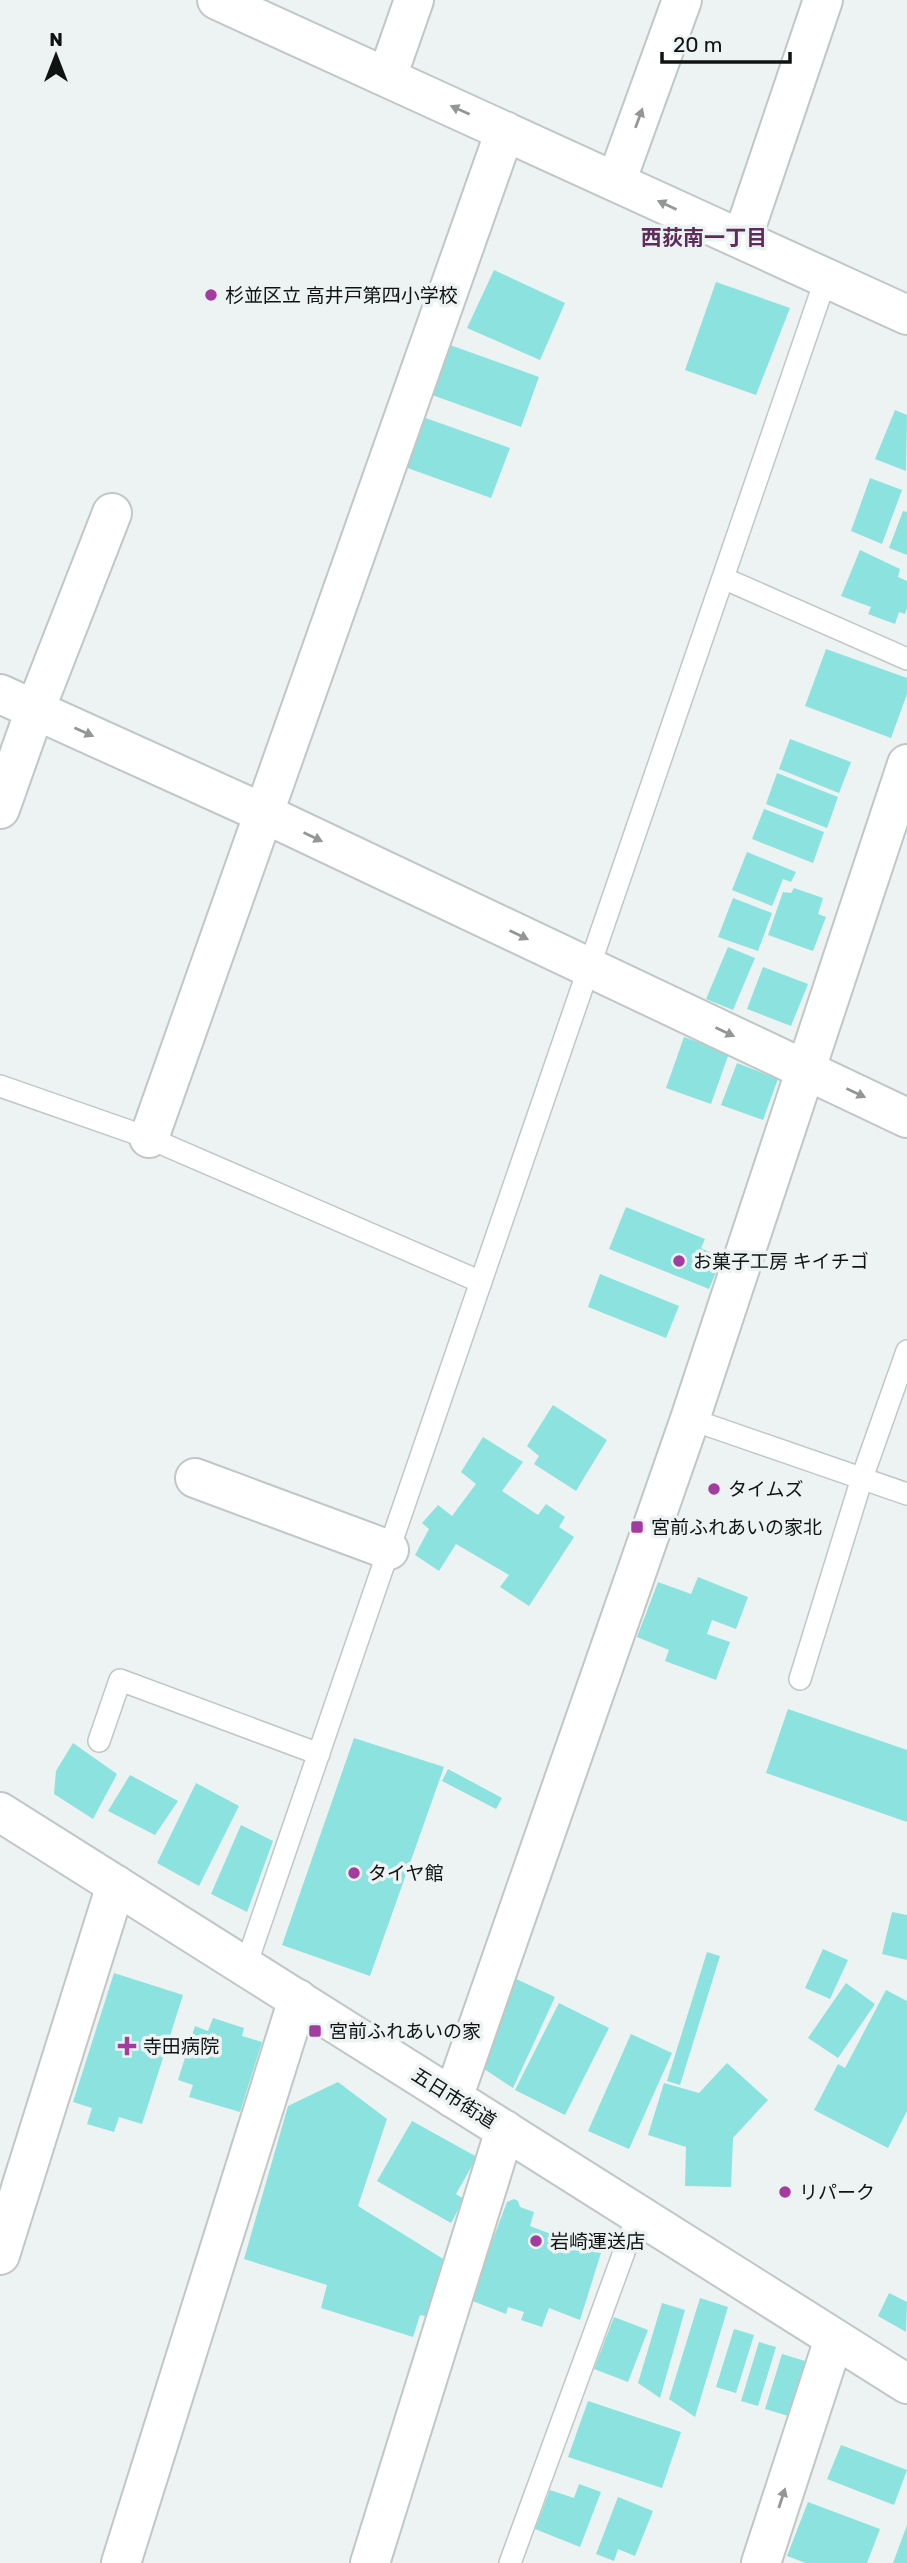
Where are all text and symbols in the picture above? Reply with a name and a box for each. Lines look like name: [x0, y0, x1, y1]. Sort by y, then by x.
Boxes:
north arrow: [21, 21, 91, 91]
scale bar: [662, 21, 790, 65]
text: N: [49, 28, 63, 51]
text: 20 m: [673, 32, 722, 57]
one-way arrow: [450, 104, 470, 116]
one-way arrow: [634, 107, 645, 128]
one-way arrow: [657, 199, 677, 211]
district label: 西荻南一丁目: [641, 225, 767, 250]
place label: 杉並区立 高井戸第四小学校: [225, 284, 458, 307]
marker: 杉並区立 高井戸第四小学校: [203, 287, 219, 303]
one-way arrow: [74, 727, 95, 738]
one-way arrow: [303, 832, 324, 843]
one-way arrow: [509, 929, 529, 941]
one-way arrow: [715, 1026, 735, 1038]
one-way arrow: [846, 1088, 866, 1099]
place label: お菓子工房 キイチゴ: [693, 1250, 869, 1273]
marker: お菓子工房 キイチゴ: [671, 1253, 687, 1269]
place label: タイムズ: [728, 1478, 804, 1501]
marker: タイムズ: [706, 1481, 722, 1497]
place label: 宮前ふれあいの家北: [651, 1516, 822, 1539]
marker: 宮前ふれあいの家北: [629, 1519, 645, 1535]
place label: タイヤ館: [368, 1862, 443, 1885]
marker: タイヤ館: [346, 1865, 362, 1881]
place label: 宮前ふれあいの家: [329, 2020, 481, 2043]
marker: 宮前ふれあいの家: [307, 2023, 323, 2039]
place label: 寺田病院: [143, 2035, 219, 2058]
marker: 寺田病院: [117, 2036, 137, 2056]
street label: 五日市街道: [408, 2063, 500, 2133]
place label: リパーク: [799, 2181, 875, 2204]
marker: リパーク: [777, 2184, 793, 2200]
place label: 岩崎運送店: [550, 2230, 645, 2253]
marker: 岩崎運送店: [528, 2233, 544, 2249]
one-way arrow: [777, 2488, 788, 2509]

